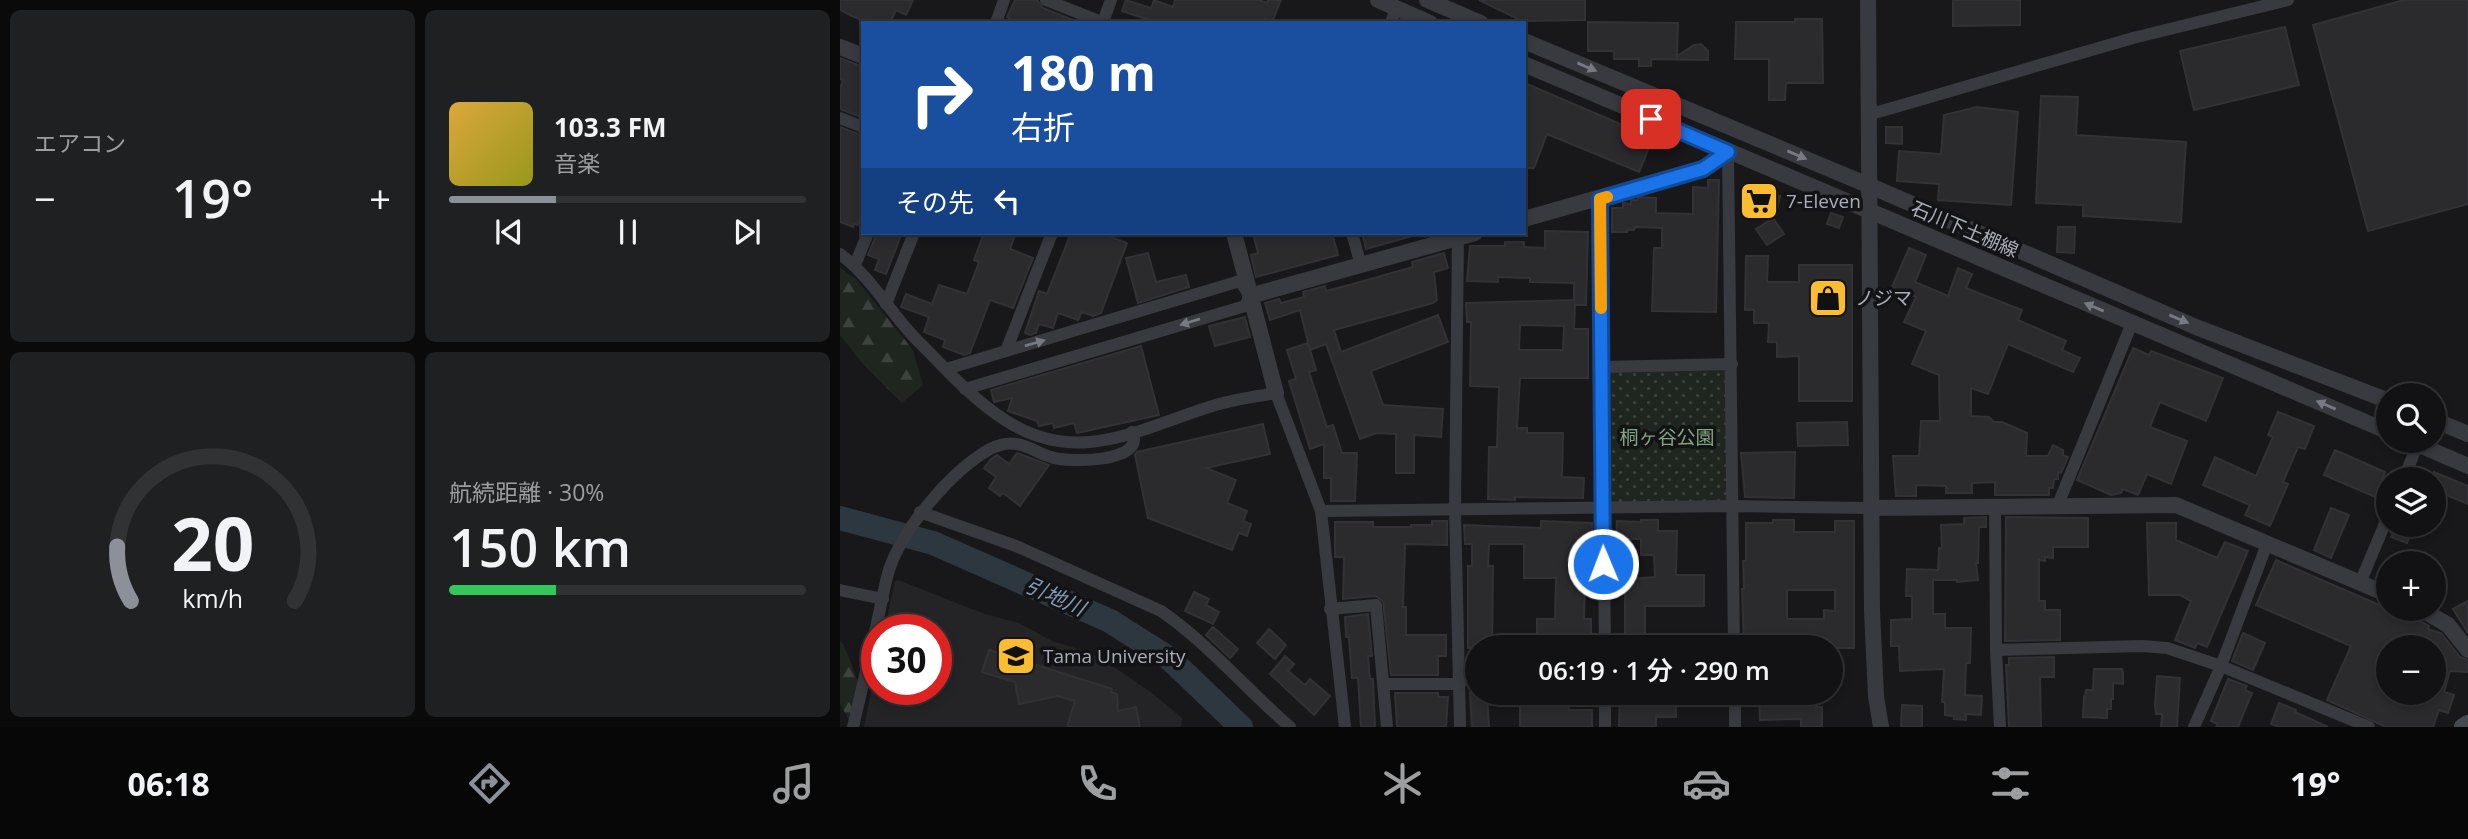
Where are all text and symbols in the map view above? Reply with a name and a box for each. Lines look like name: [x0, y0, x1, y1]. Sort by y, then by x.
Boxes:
text: 180 m: [1011, 39, 1156, 105]
icon: right: [896, 49, 987, 140]
one-way arrow: [1577, 61, 1597, 73]
pin: [1621, 89, 1681, 149]
icon: arrive: [1632, 100, 1670, 138]
text: 右折: [1011, 105, 1075, 148]
text: 103.3 FM: [554, 109, 666, 145]
text: エアコン: [34, 127, 126, 159]
text: 音楽: [554, 147, 600, 179]
one-way arrow: [1787, 150, 1808, 161]
text: 19°: [172, 162, 253, 233]
text: −: [34, 172, 56, 224]
text: +: [369, 172, 391, 224]
supermarket icon: 7-Eleven: [1738, 180, 1780, 222]
icon: left: [988, 182, 1026, 220]
text: その先: [896, 184, 974, 220]
place label: 7-Eleven: [1786, 188, 1861, 214]
street label: 石川下土棚線: [1907, 195, 2023, 263]
icon: previous: [490, 213, 528, 251]
icon: pause: [609, 213, 647, 251]
icon: next: [728, 213, 766, 251]
shop icon: ノジマ: [1807, 277, 1849, 319]
place label: ノジマ: [1855, 285, 1912, 311]
one-way arrow: [2083, 301, 2104, 312]
one-way arrow: [2168, 314, 2189, 325]
one-way arrow: [1179, 318, 1200, 328]
one-way arrow: [1024, 337, 1046, 348]
map controls: [2376, 383, 2446, 705]
button: search: [2376, 383, 2446, 453]
one-way arrow: [2316, 399, 2336, 411]
park label: 桐ヶ谷公園: [1619, 424, 1715, 450]
button: layers: [2376, 467, 2446, 537]
text: 航続距離 · 30%: [449, 476, 604, 508]
text: 20: [171, 493, 254, 592]
text: 150 km: [449, 511, 631, 582]
position arrow: [1566, 527, 1640, 601]
button: +: [2376, 551, 2446, 621]
water label: 引地川: [1021, 570, 1092, 623]
text: km/h: [182, 580, 243, 614]
speed limit sign: 30: [861, 614, 952, 705]
school or university icon: Tama University: [995, 635, 1037, 677]
button: −: [2376, 635, 2446, 705]
place label: Tama University: [1043, 643, 1186, 669]
text: 06:19 · 1 分 · 290 m: [1538, 652, 1770, 688]
icon: directions: [465, 759, 514, 808]
icon: music: [769, 759, 818, 808]
icon: phone: [1073, 759, 1122, 808]
icon: climate: [1378, 759, 1427, 808]
icon: car: [1682, 759, 1731, 808]
icon: filters: [1986, 759, 2035, 808]
text: 06:18: [128, 762, 210, 805]
text: 19°: [2290, 762, 2340, 805]

